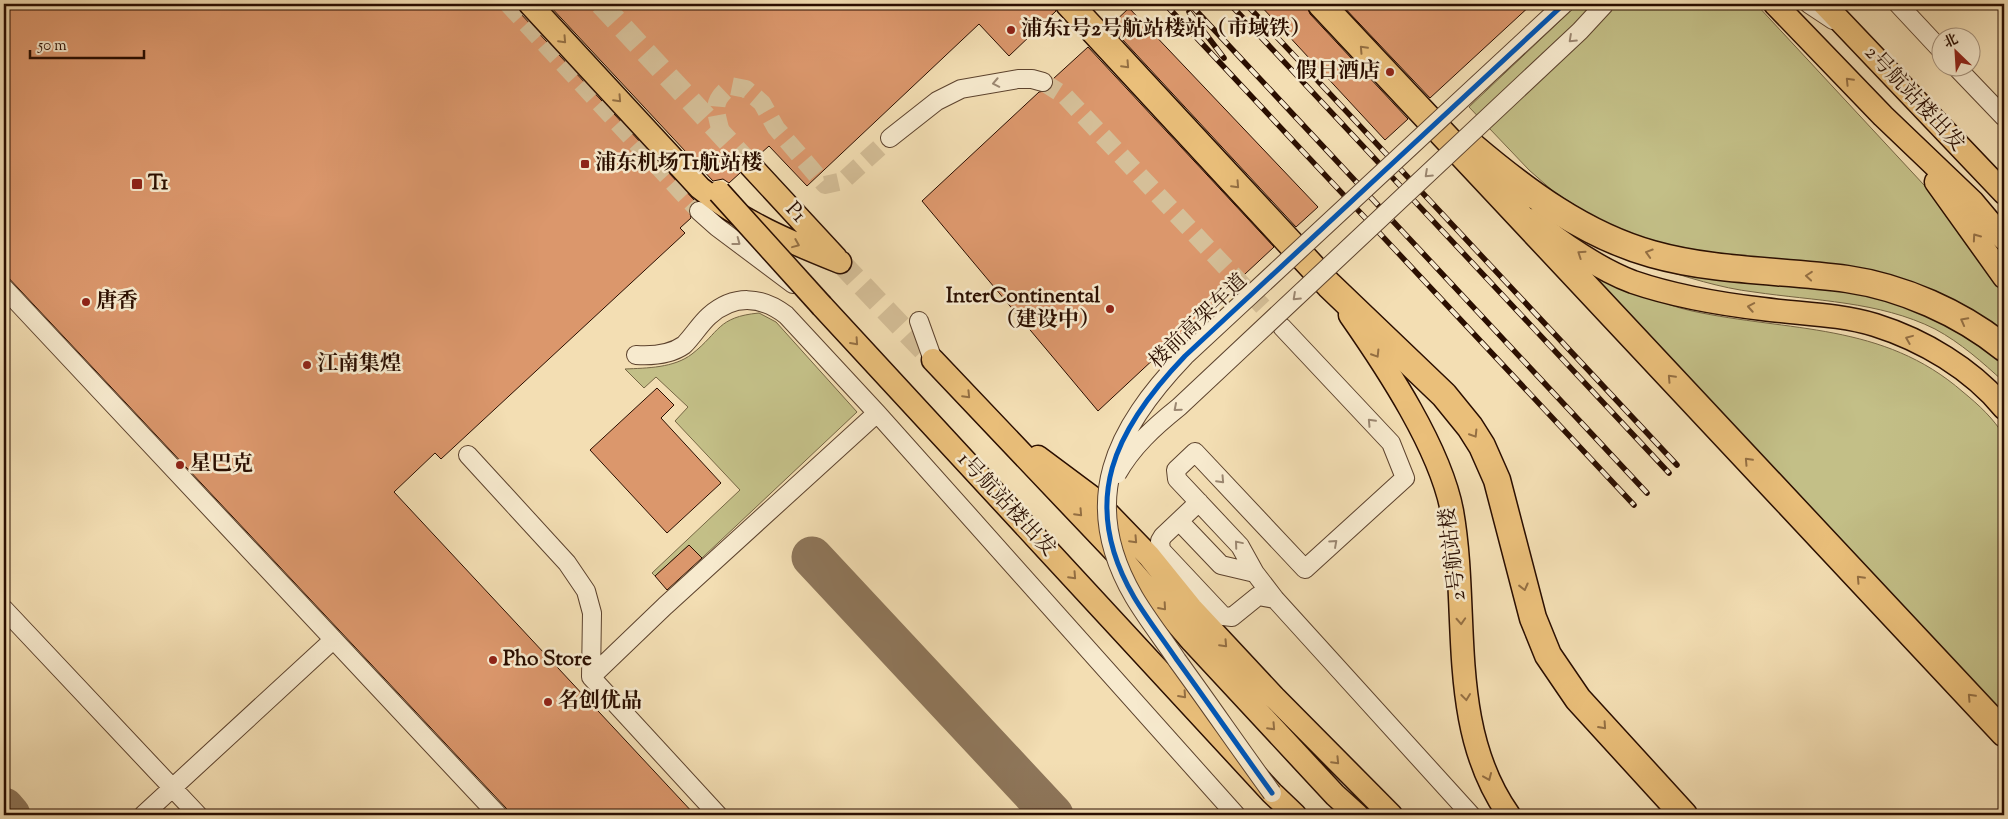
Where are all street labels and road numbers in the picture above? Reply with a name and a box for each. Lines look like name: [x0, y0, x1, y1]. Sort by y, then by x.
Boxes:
street label: 2号航站楼出发: [1857, 39, 1971, 159]
street label: P1: [778, 196, 812, 230]
street label: 楼前高架车道: [1143, 267, 1255, 377]
street label: 1号航站楼出发: [950, 446, 1062, 564]
street label: 2号航站楼: [1433, 506, 1475, 602]

